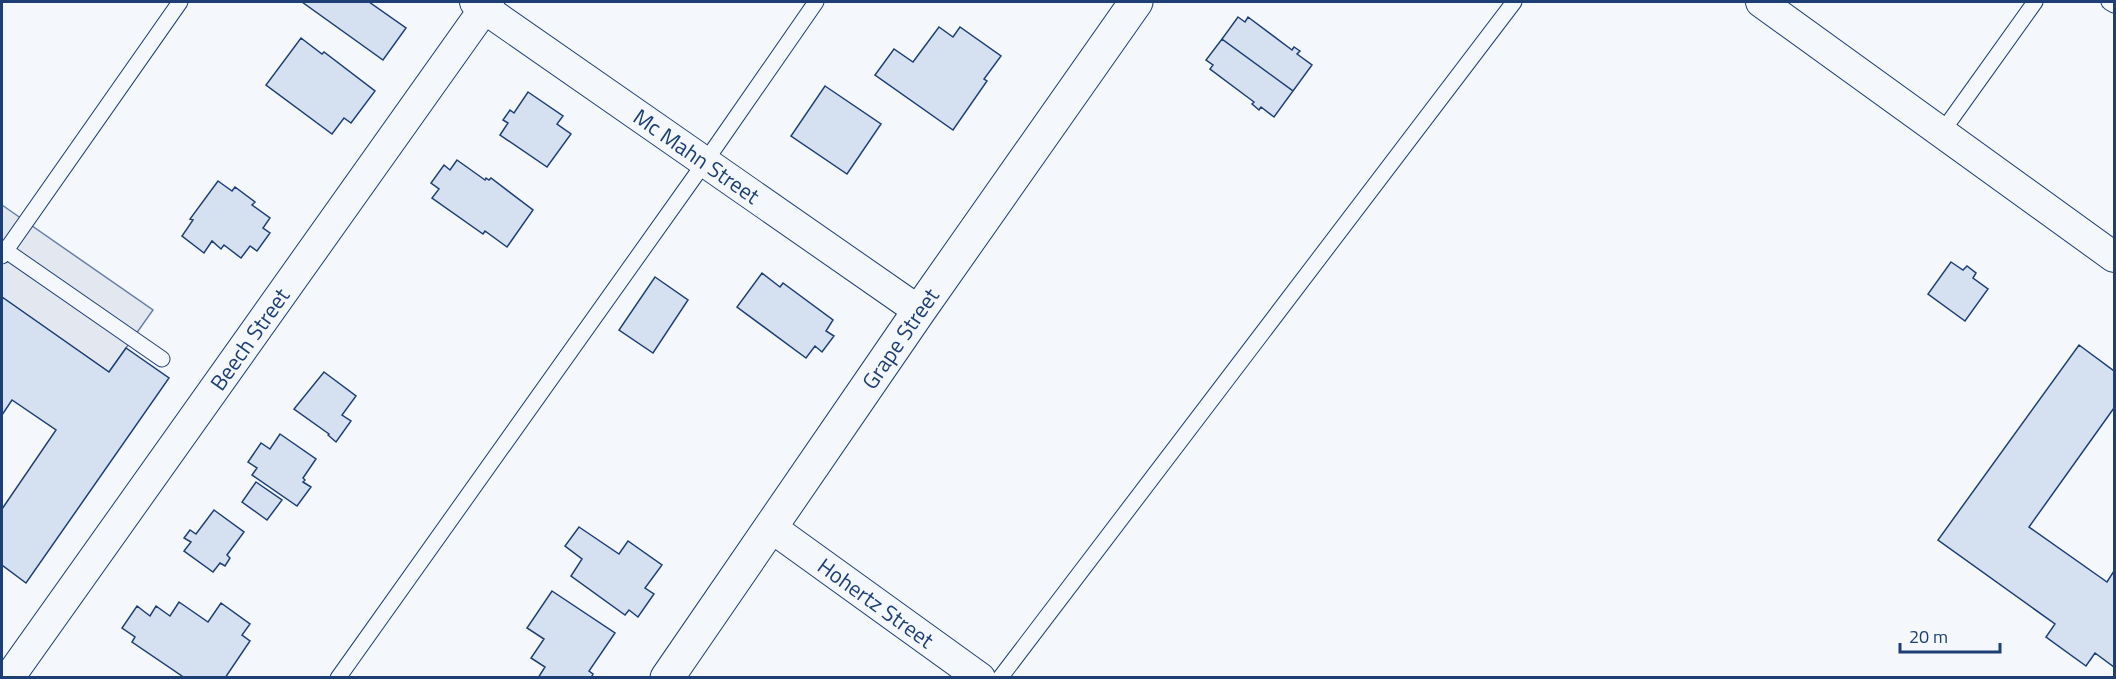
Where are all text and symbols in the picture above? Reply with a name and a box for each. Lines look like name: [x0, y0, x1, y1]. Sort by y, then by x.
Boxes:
street label: Mc Mahn Street: [626, 100, 767, 212]
street label: Grape Street: [853, 280, 947, 396]
street label: Beech Street: [201, 281, 298, 397]
street label: Hohertz Street: [811, 549, 941, 657]
scale bar: [1900, 616, 2000, 654]
text: 20 m: [1909, 623, 1948, 650]

